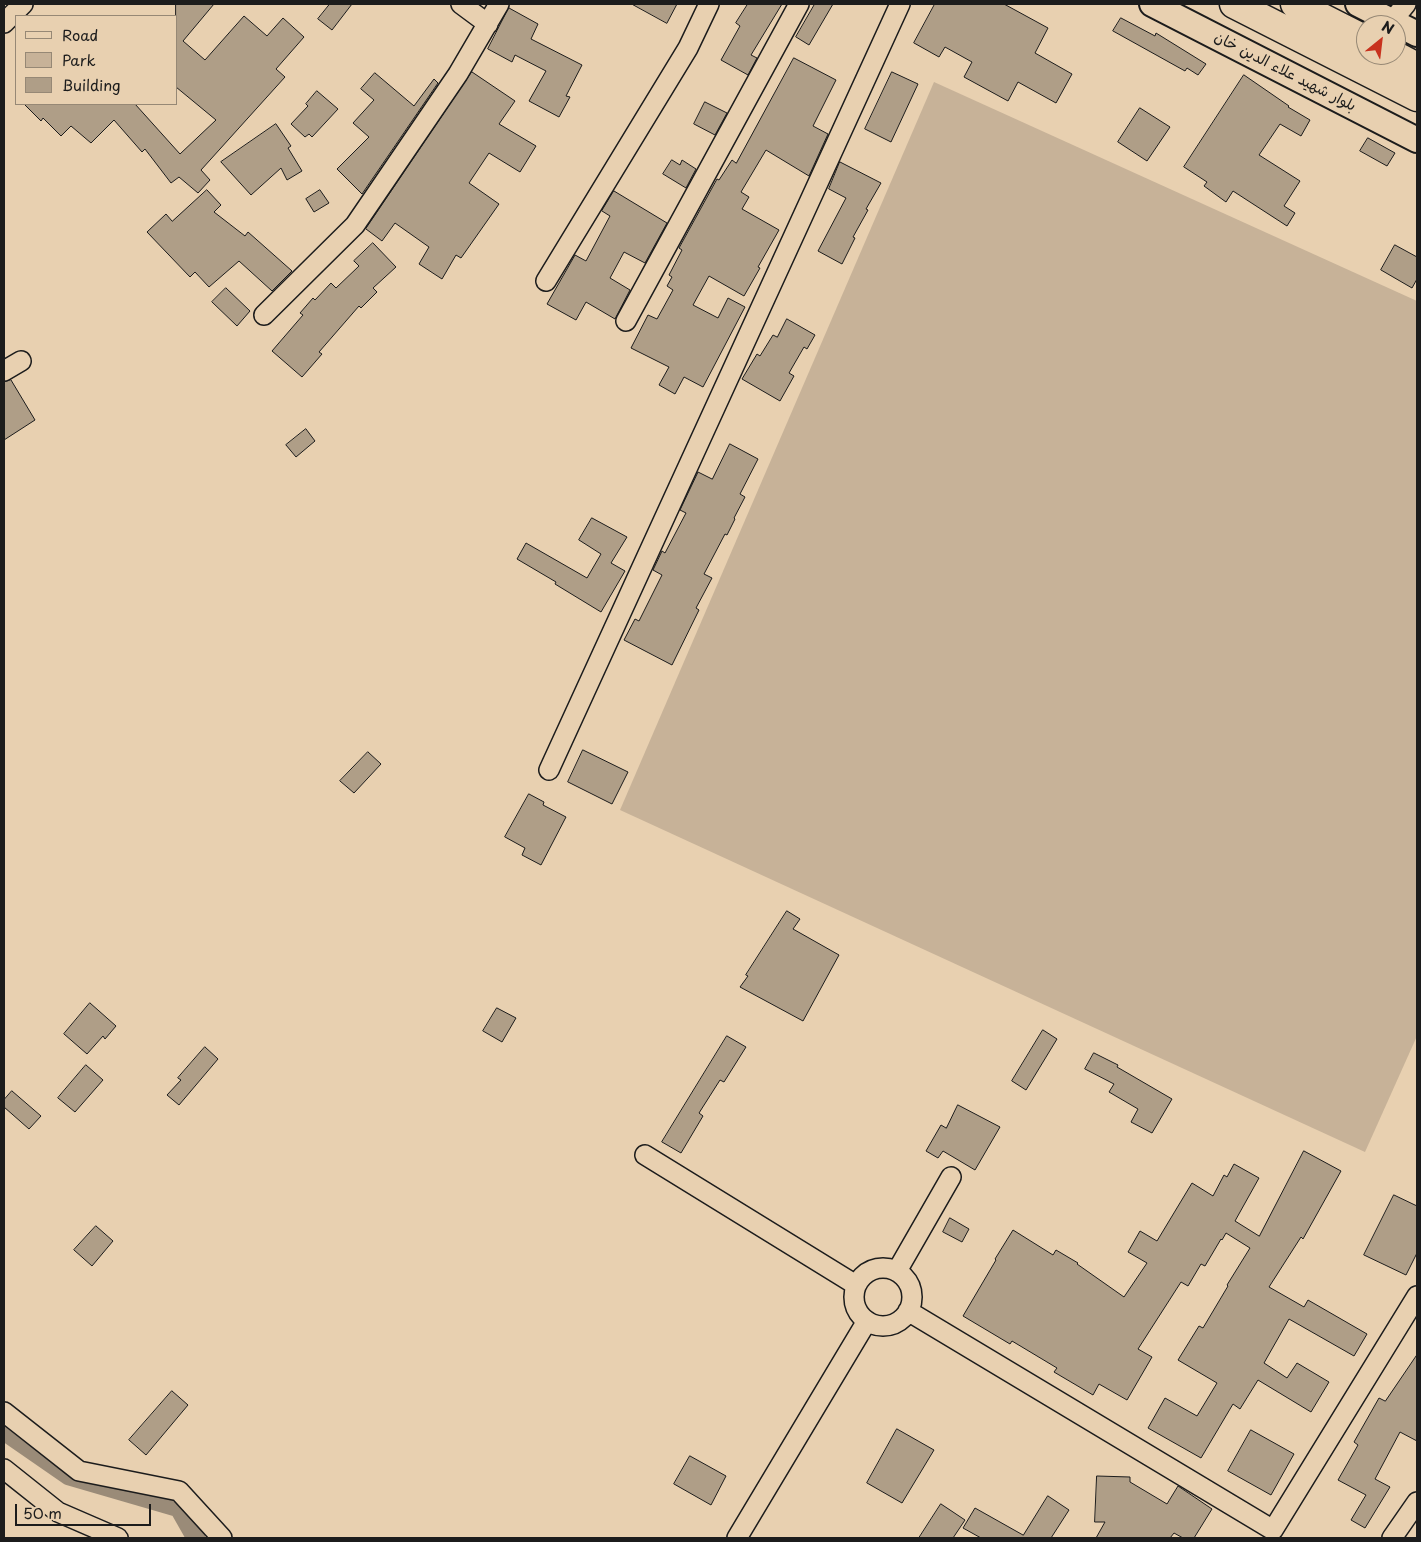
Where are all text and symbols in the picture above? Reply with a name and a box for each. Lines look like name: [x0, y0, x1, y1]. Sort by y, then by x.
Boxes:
legend: [15, 15, 178, 105]
north arrow: [1356, 15, 1406, 65]
text: N: [1378, 15, 1398, 39]
text: Road: [62, 23, 98, 46]
street label: بلوار شهید علاء الدین خان: [1211, 28, 1359, 116]
text: Park: [62, 48, 96, 71]
text: Building: [62, 73, 121, 96]
scale bar: [18, 1494, 154, 1526]
text: 50 m: [23, 1501, 62, 1524]

